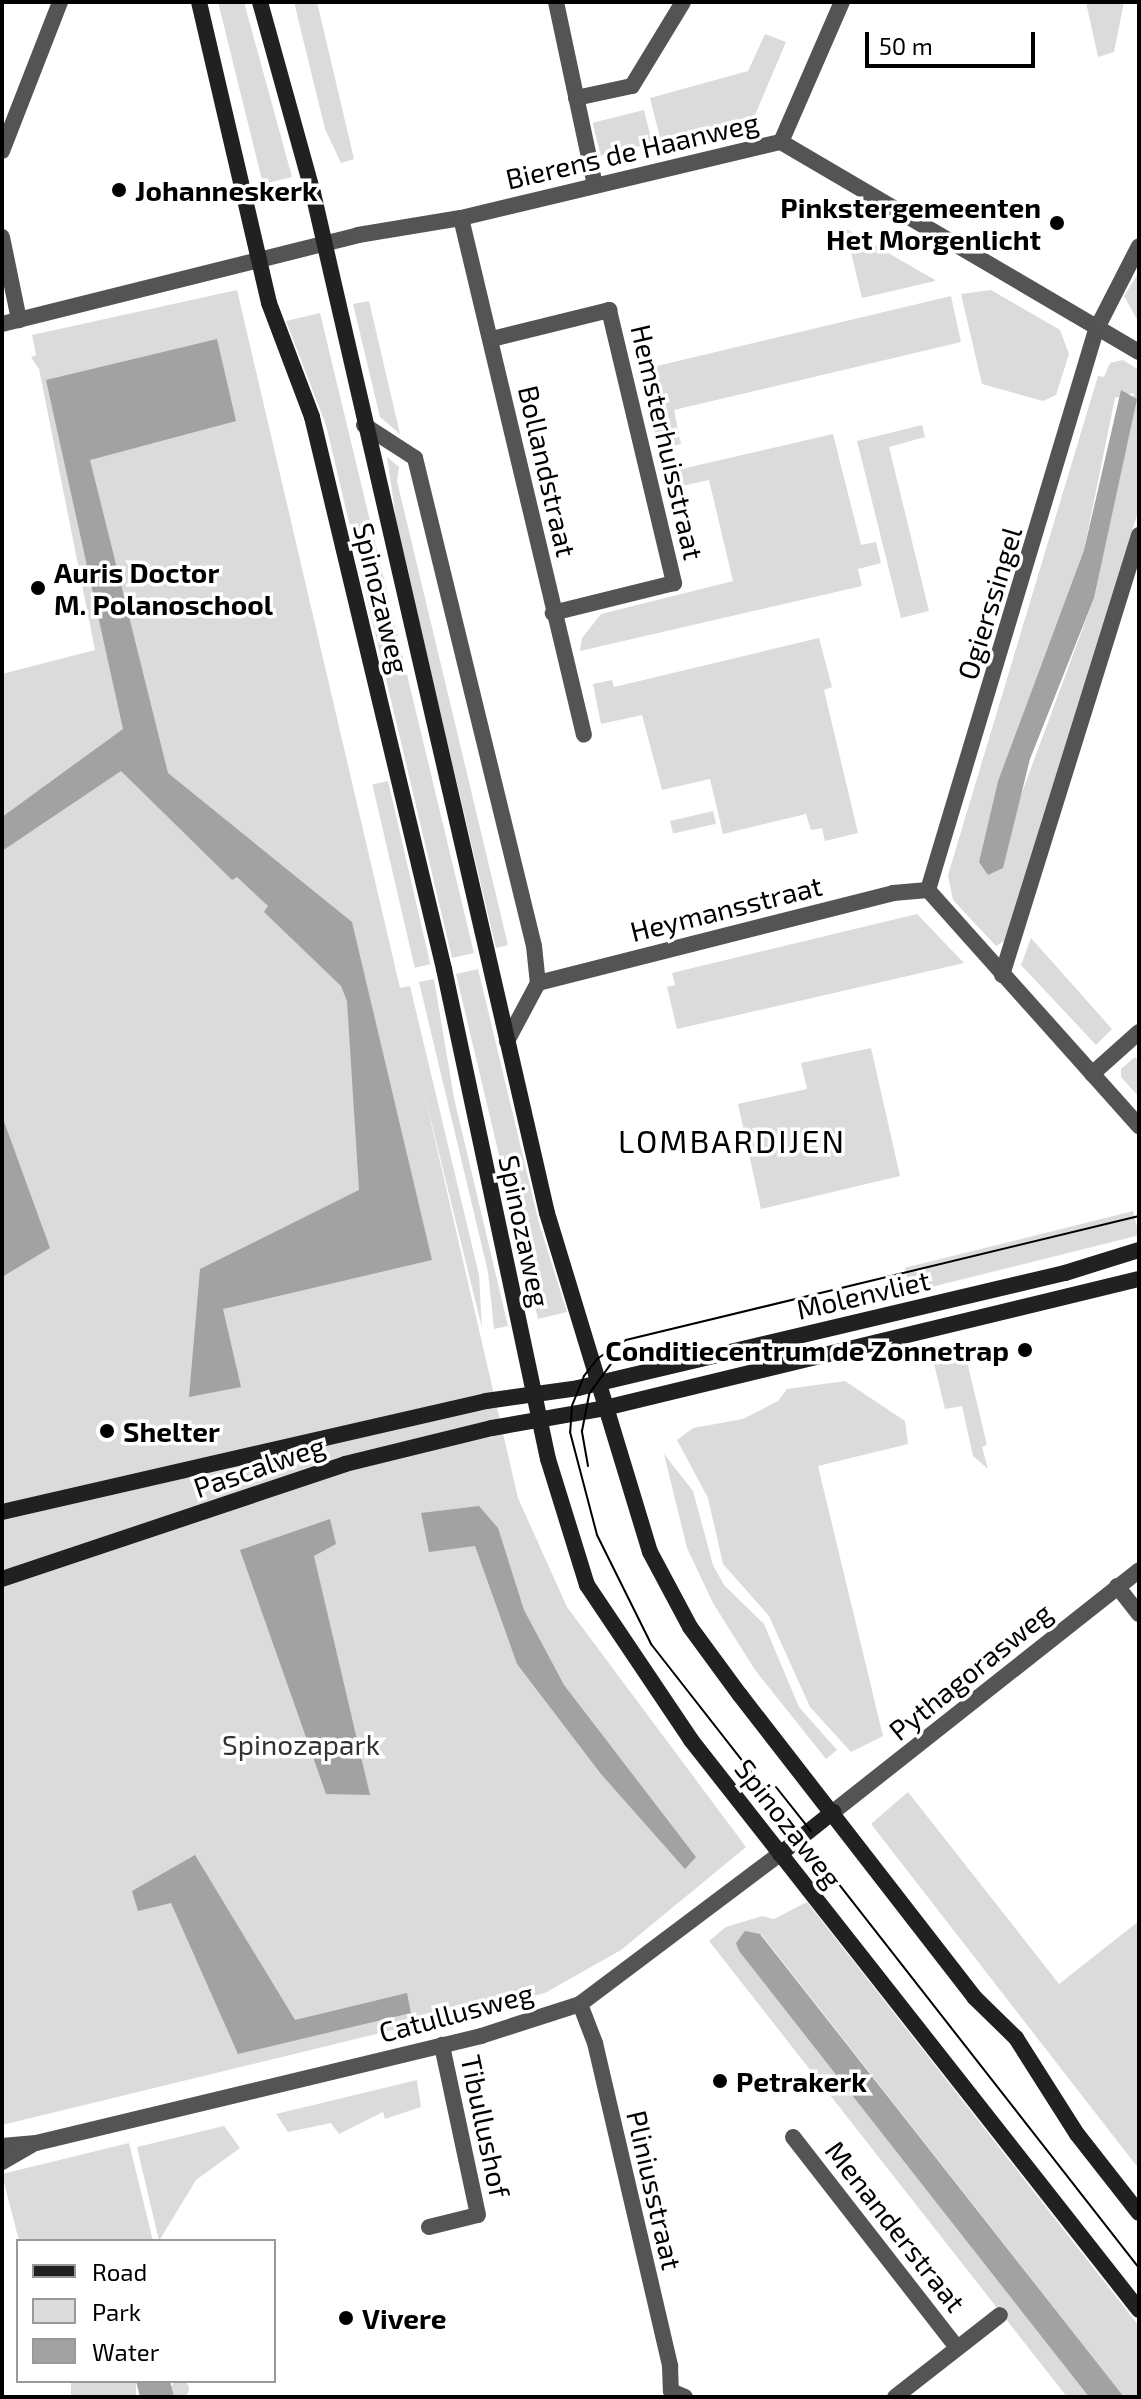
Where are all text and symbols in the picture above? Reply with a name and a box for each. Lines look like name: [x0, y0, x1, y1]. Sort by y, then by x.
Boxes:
scale bar: [869, 16, 1039, 66]
text: 50 m: [879, 31, 933, 60]
street label: Bierens de Haanweg: [502, 105, 762, 195]
place label: Johanneskerk: [135, 173, 318, 207]
marker: Johanneskerk: [110, 181, 128, 199]
place label: Pinkstergemeenten Het Morgenlicht: [780, 190, 1041, 256]
marker: Pinkstergemeenten Het Morgenlicht: [1048, 214, 1066, 232]
street label: Hemsterhuisstraat: [625, 321, 711, 563]
street label: Bollandstraat: [512, 382, 584, 560]
street label: Spinozaweg: [347, 519, 417, 677]
street label: Ogierssingel: [950, 523, 1028, 683]
place label: Auris Doctor M. Polanoschool: [54, 555, 273, 621]
marker: Auris Doctor M. Polanoschool: [29, 579, 47, 597]
street label: Heymansstraat: [627, 868, 825, 948]
district label: LOMBARDIJEN: [618, 1121, 846, 1159]
street label: Spinozaweg: [493, 1152, 557, 1310]
street label: Molenvliet: [793, 1262, 933, 1326]
place label: Conditiecentrum de Zonnetrap: [605, 1333, 1009, 1367]
marker: Conditiecentrum de Zonnetrap: [1016, 1341, 1034, 1359]
place label: Shelter: [123, 1414, 220, 1448]
marker: Shelter: [98, 1422, 116, 1440]
street label: Pascalweg: [189, 1428, 329, 1504]
street label: Pythagorasweg: [882, 1595, 1058, 1747]
park label: Spinozapark: [222, 1727, 380, 1761]
street label: Spinozaweg: [728, 1752, 850, 1894]
street label: Catullusweg: [375, 1975, 537, 2049]
street label: Tibullushof: [455, 2052, 517, 2200]
place label: Petrakerk: [736, 2064, 867, 2098]
marker: Petrakerk: [711, 2072, 729, 2090]
street label: Pliniusstraat: [620, 2107, 690, 2273]
street label: Menanderstraat: [819, 2134, 973, 2318]
legend: [16, 2239, 276, 2383]
text: Road: [92, 2257, 147, 2286]
text: Park: [92, 2297, 141, 2326]
place label: Vivere: [362, 2301, 447, 2335]
marker: Vivere: [337, 2309, 355, 2327]
text: Water: [92, 2337, 159, 2366]

